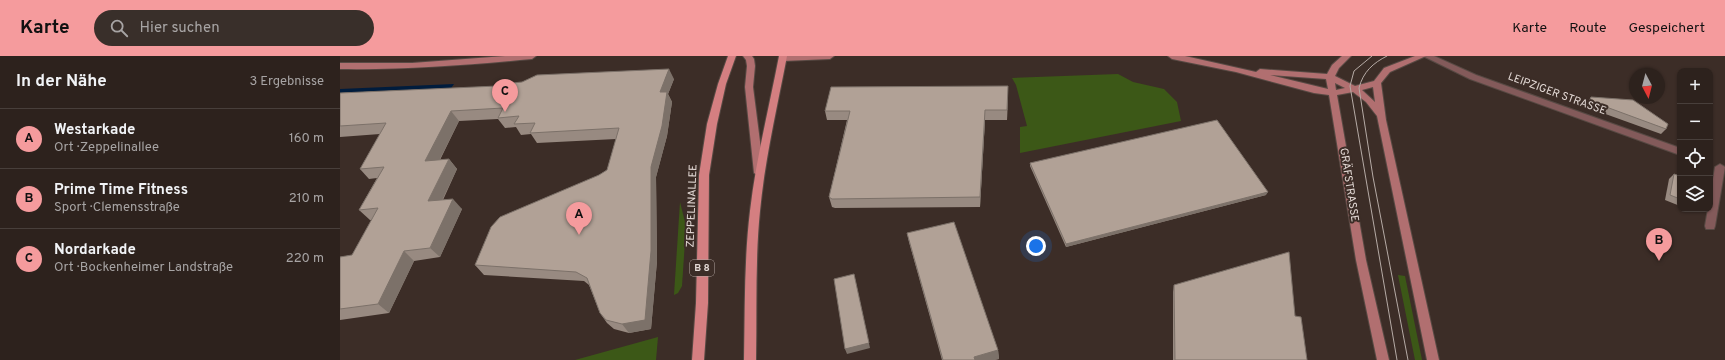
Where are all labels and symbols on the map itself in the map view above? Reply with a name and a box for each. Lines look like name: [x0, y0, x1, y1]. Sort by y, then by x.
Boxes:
north arrow: [1629, 68, 1665, 104]
street label: LEIPZIGER STRASSE: [1506, 70, 1608, 118]
pin: C: [492, 79, 518, 112]
street label: GRÄFSTRASSE: [1336, 147, 1363, 223]
street label: ZEPPELINALLEE: [684, 164, 700, 248]
pin: A: [566, 202, 592, 235]
pin: B: [1646, 228, 1672, 261]
your location: [1026, 236, 1046, 256]
road number: B 8: [690, 260, 714, 276]

